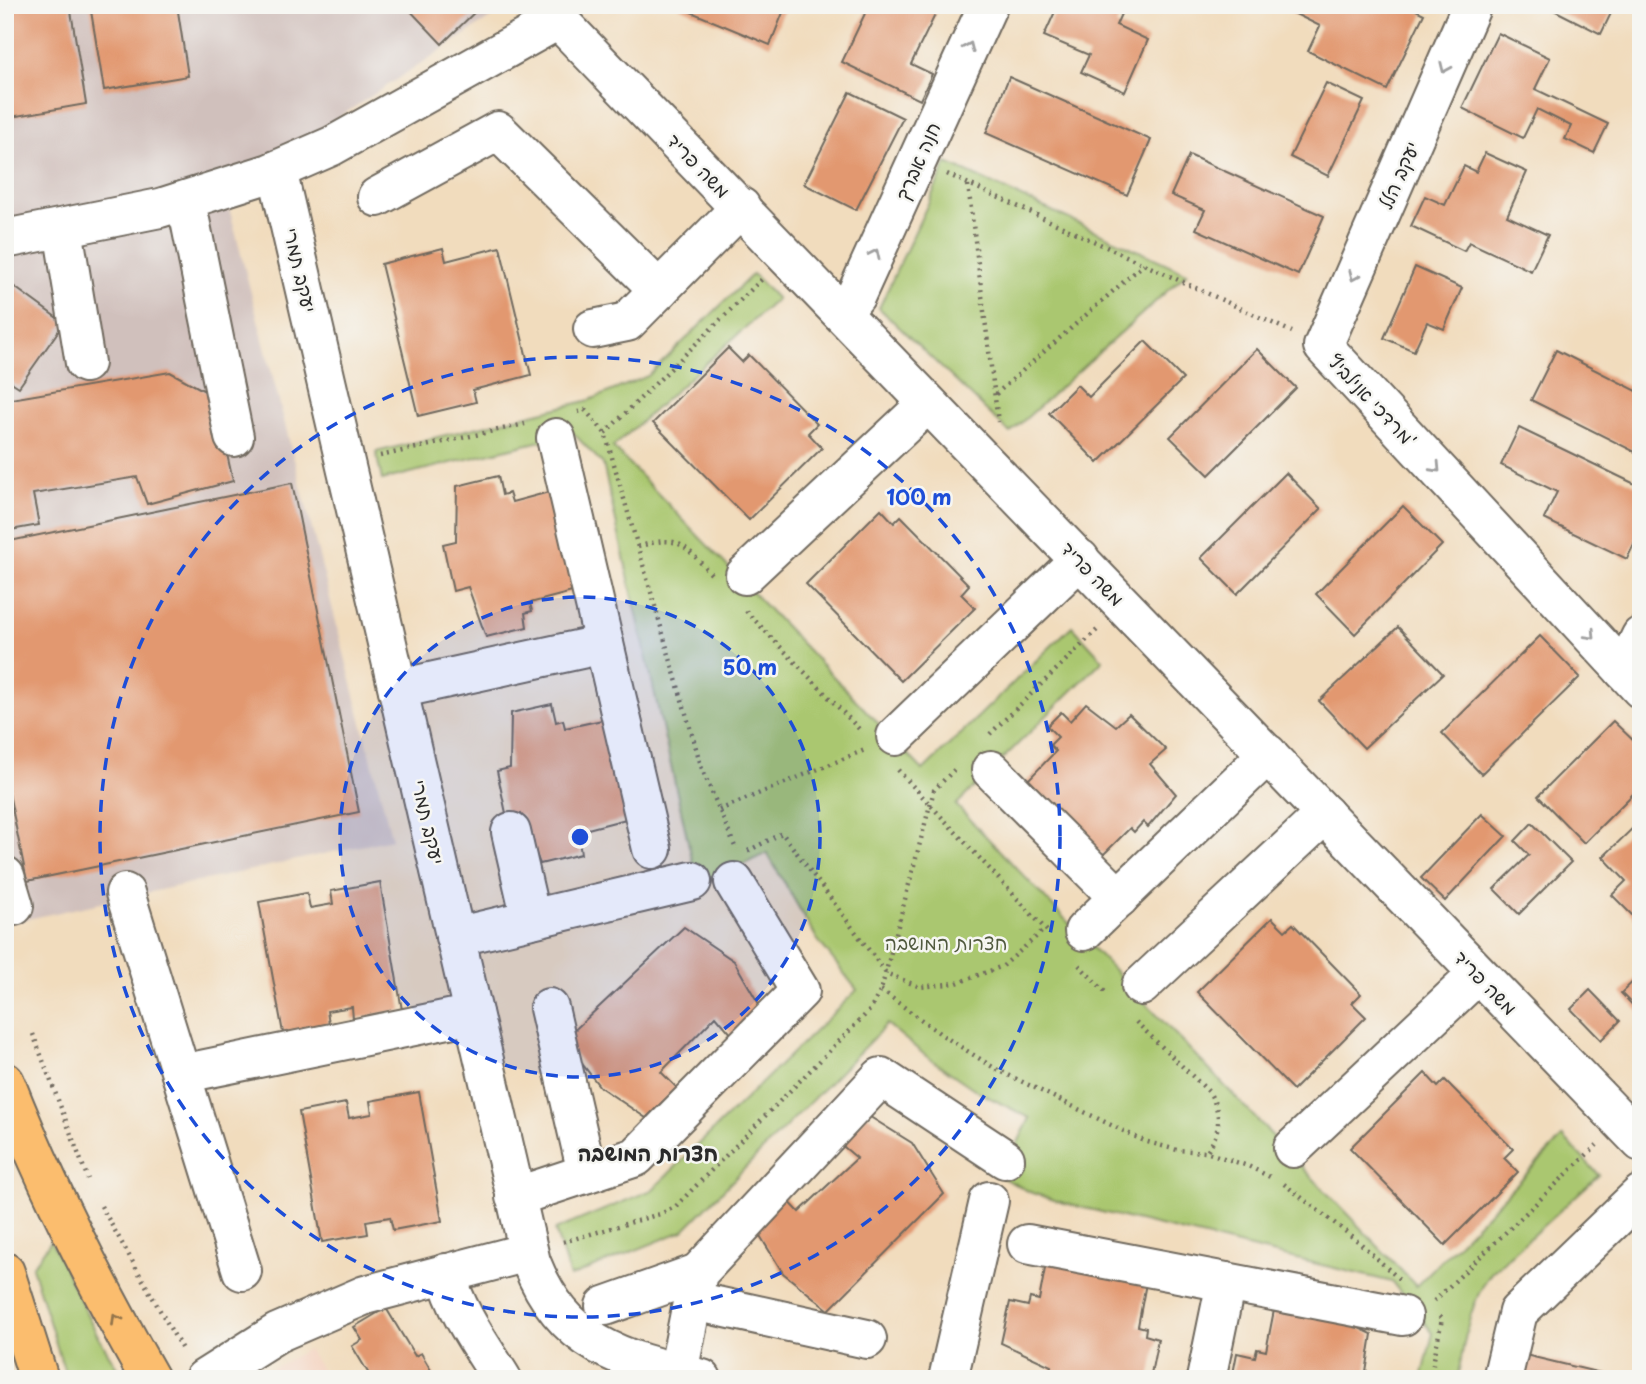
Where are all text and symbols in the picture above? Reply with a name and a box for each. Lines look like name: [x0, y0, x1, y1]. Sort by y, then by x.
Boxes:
one-way arrow: [961, 42, 975, 54]
one-way arrow: [1439, 61, 1453, 73]
street label: חנה אברך: [887, 118, 947, 204]
street label: משה פריד: [661, 126, 737, 204]
street label: יעקב הלל: [1371, 137, 1425, 213]
street label: יעקב תמרי: [278, 225, 324, 315]
one-way arrow: [867, 249, 881, 261]
one-way arrow: [1348, 269, 1362, 281]
street label: מרדכי אנילביץ': [1322, 347, 1424, 453]
one-way arrow: [1428, 460, 1441, 473]
text: 100 m: [886, 480, 952, 512]
street label: משה פריד: [1055, 534, 1131, 612]
one-way arrow: [1582, 627, 1595, 640]
text: 50 m: [723, 650, 777, 682]
street label: יעקב תמרי: [406, 777, 452, 867]
centre of rings: [568, 825, 592, 849]
park label: חצרות המושבה: [885, 928, 1007, 956]
street label: משה פריד: [1448, 943, 1524, 1021]
district label: חצרות המושבה: [578, 1136, 718, 1168]
one-way arrow: [111, 1314, 124, 1327]

